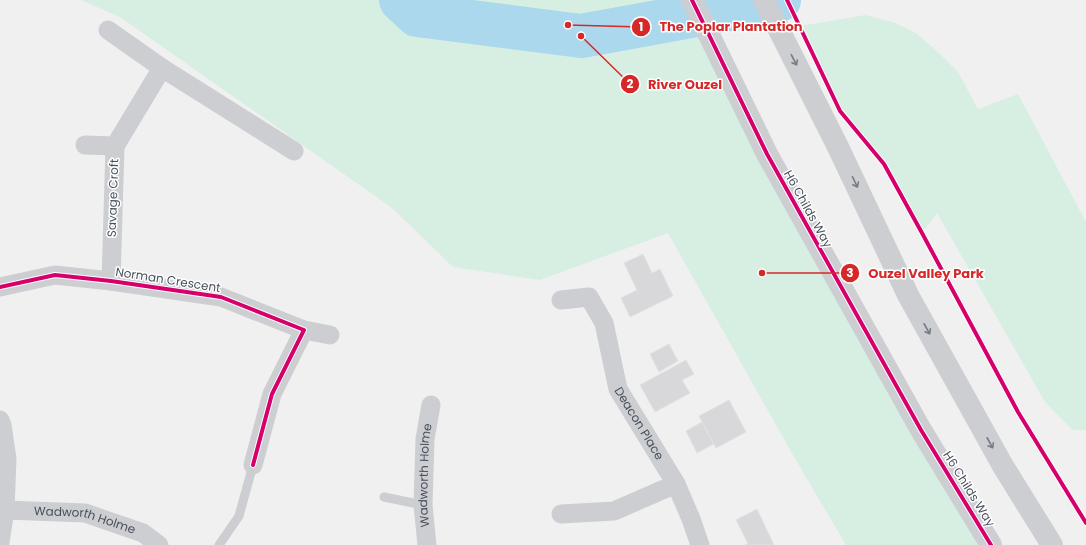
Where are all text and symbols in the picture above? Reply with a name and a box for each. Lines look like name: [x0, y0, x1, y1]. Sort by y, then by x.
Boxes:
callout: The Poplar Plantation: [631, 14, 811, 39]
text: The Poplar Plantation: [659, 17, 803, 36]
text: 1: [639, 18, 643, 35]
one-way arrow: [791, 54, 798, 66]
callout: River Ouzel: [620, 72, 730, 97]
text: 2: [627, 75, 634, 92]
text: River Ouzel: [648, 75, 722, 94]
street label: Savage Croft: [103, 158, 122, 238]
street label: H6 Childs Way: [780, 167, 837, 251]
one-way arrow: [852, 176, 859, 188]
callout: Ouzel Valley Park: [840, 261, 991, 286]
street label: Norman Crescent: [114, 263, 222, 296]
text: 3: [846, 264, 854, 281]
text: Ouzel Valley Park: [868, 264, 984, 283]
one-way arrow: [924, 323, 932, 335]
street label: Deacon Place: [611, 383, 668, 463]
street label: Wadworth Holme: [414, 422, 436, 528]
one-way arrow: [987, 437, 995, 449]
street label: H6 Childs Way: [939, 448, 1000, 530]
street label: Wadworth Holme: [34, 502, 138, 538]

